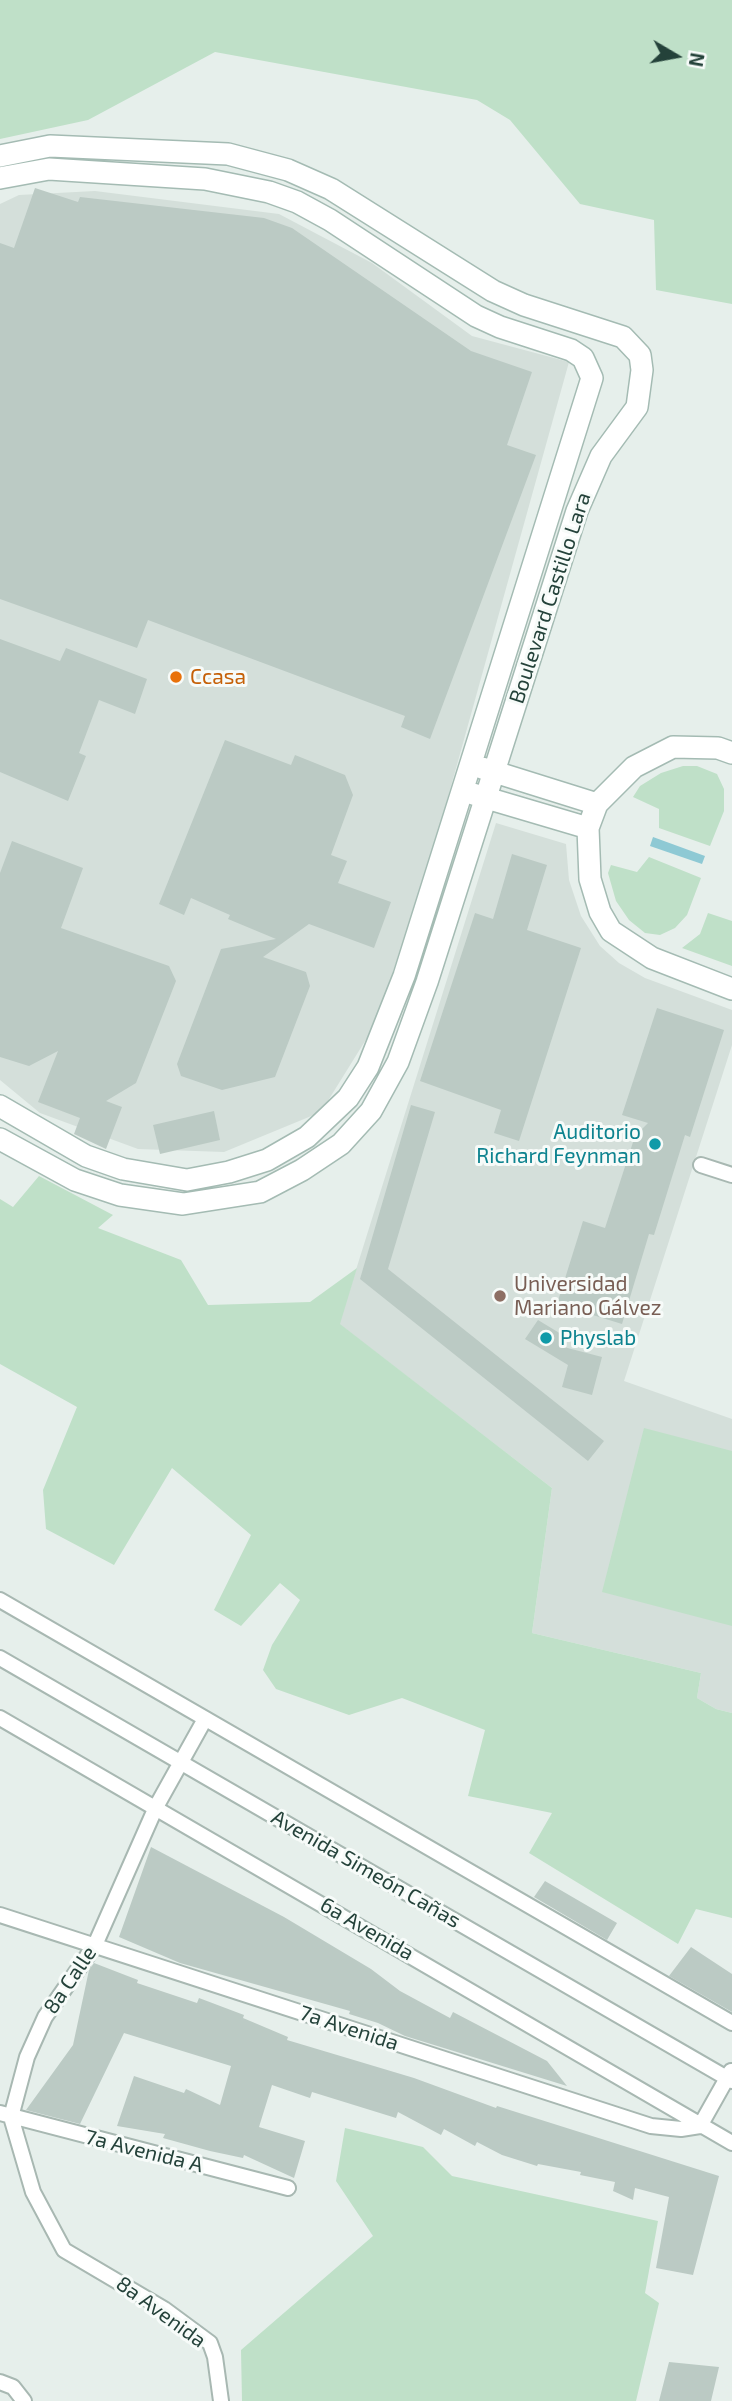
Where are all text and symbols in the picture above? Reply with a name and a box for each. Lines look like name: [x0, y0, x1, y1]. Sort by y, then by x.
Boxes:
north arrow: [641, 21, 711, 91]
text: N: [685, 51, 710, 68]
street label: Boulevard Castillo Lara: [504, 489, 596, 707]
place label: Ccasa: [190, 664, 246, 690]
marker: Ccasa: [168, 669, 184, 685]
place label: Auditorio Richard Feynman: [476, 1119, 641, 1169]
marker: Auditorio Richard Feynman: [647, 1136, 663, 1152]
place label: Universidad Mariano Gálvez: [514, 1271, 661, 1321]
marker: Universidad Mariano Gálvez: [492, 1288, 508, 1304]
place label: Physlab: [560, 1325, 636, 1351]
marker: Physlab: [538, 1330, 554, 1346]
street label: Avenida Simeón Cañas: [267, 1805, 465, 1933]
street label: 6a Avenida: [316, 1892, 418, 1966]
street label: 8a Calle: [38, 1941, 102, 2019]
street label: 7a Avenida: [296, 2000, 402, 2056]
street label: 7a Avenida A: [82, 2124, 206, 2178]
street label: 8a Avenida: [111, 2271, 211, 2353]

